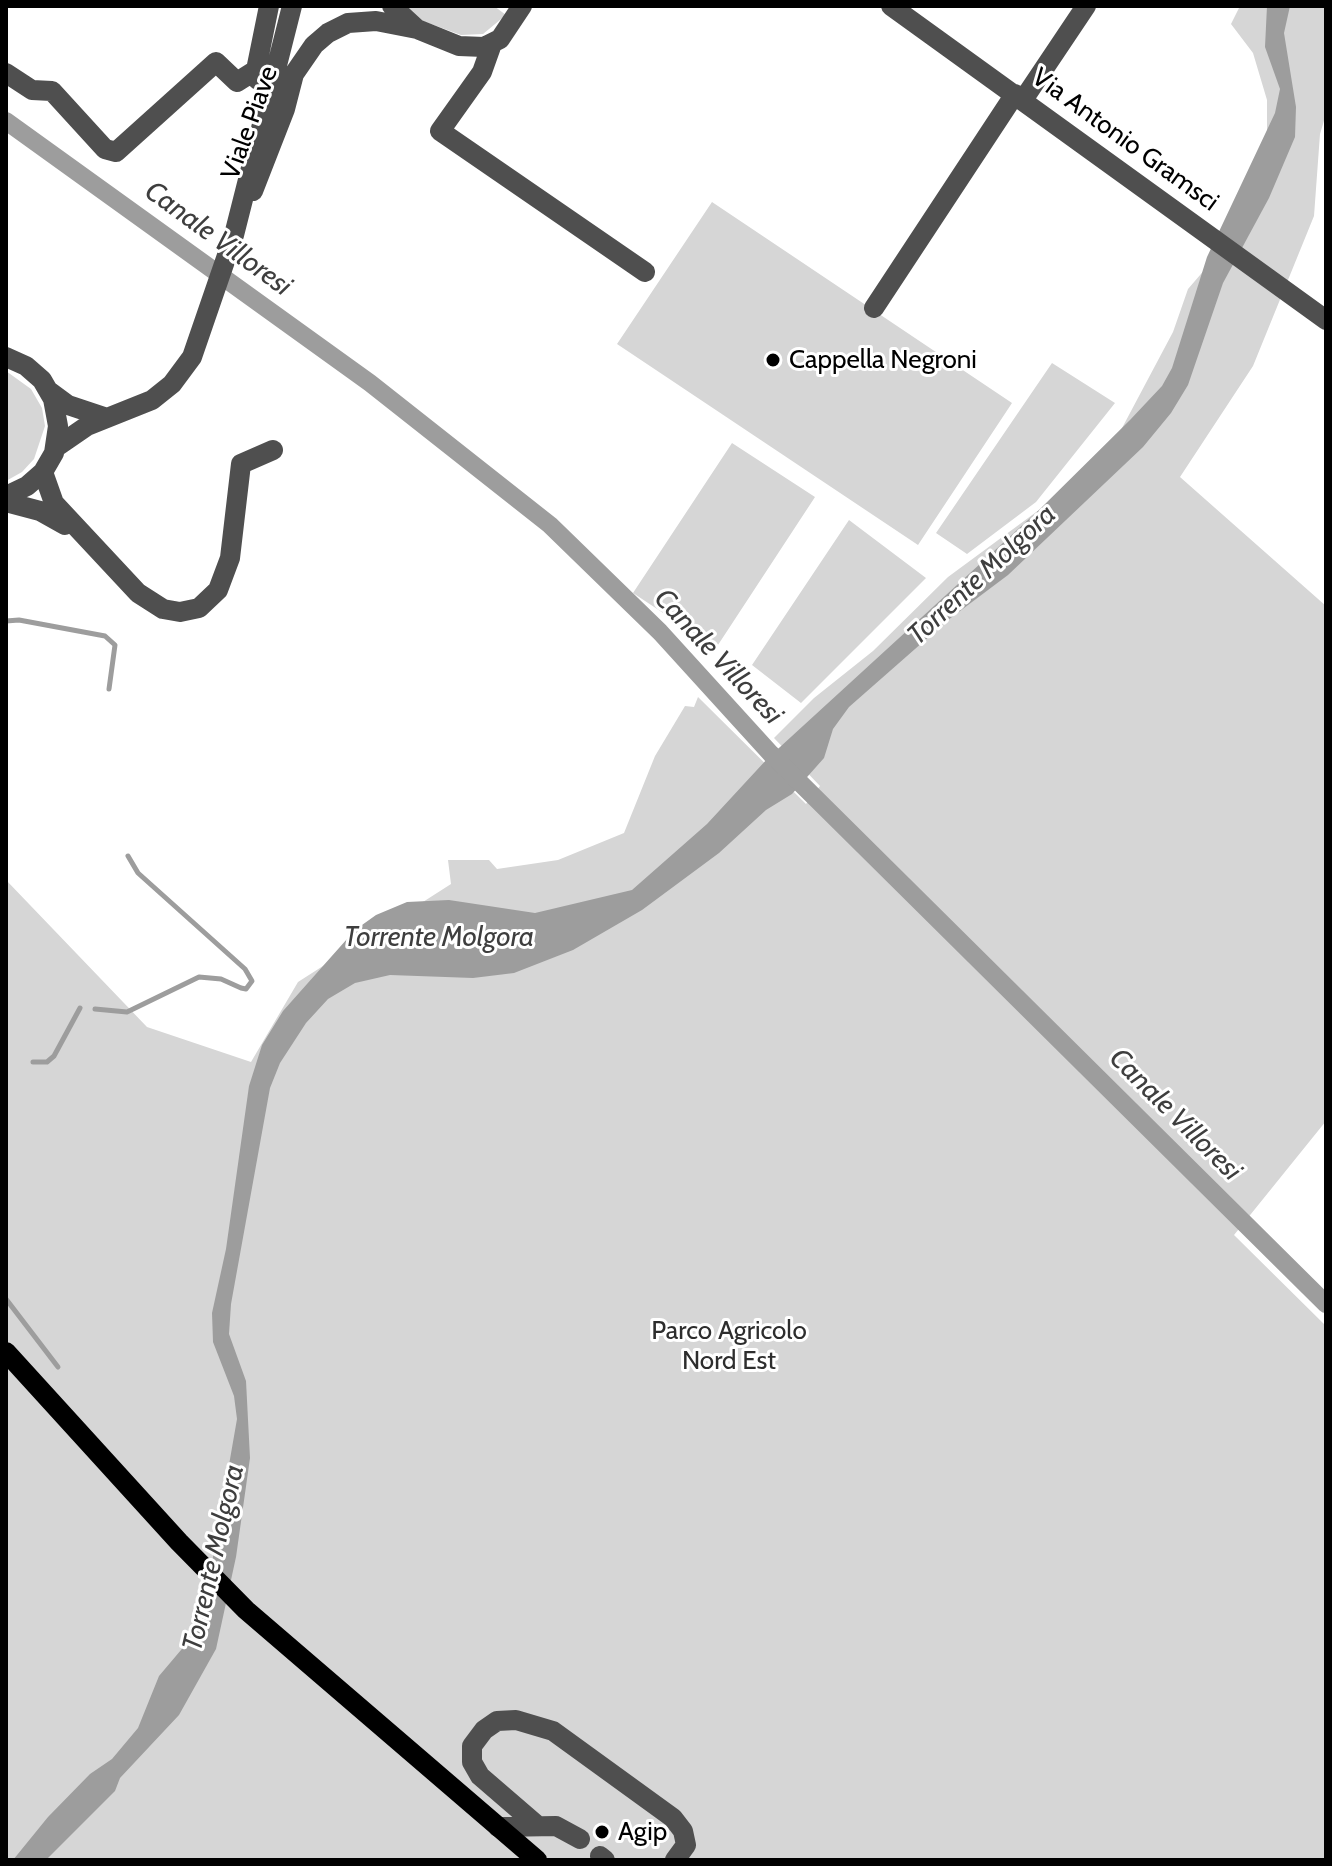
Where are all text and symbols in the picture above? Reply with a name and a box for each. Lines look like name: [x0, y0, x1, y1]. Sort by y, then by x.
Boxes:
street label: Viale Piave: [215, 62, 285, 184]
street label: Via Antonio Gramsci: [1026, 62, 1224, 218]
water label: Canale Villoresi: [138, 175, 298, 303]
place label: Cappella Negroni: [789, 344, 977, 376]
marker: Cappella Negroni: [764, 351, 782, 369]
water label: Torrente Molgora: [901, 498, 1063, 652]
water label: Canale Villoresi: [647, 582, 789, 732]
water label: Torrente Molgora: [344, 921, 534, 955]
water label: Canale Villoresi: [1102, 1042, 1248, 1188]
park label: Parco Agricolo Nord Est: [651, 1315, 807, 1376]
water label: Torrente Molgora: [176, 1461, 252, 1655]
place label: Agip: [618, 1816, 667, 1848]
marker: Agip: [593, 1823, 611, 1841]

